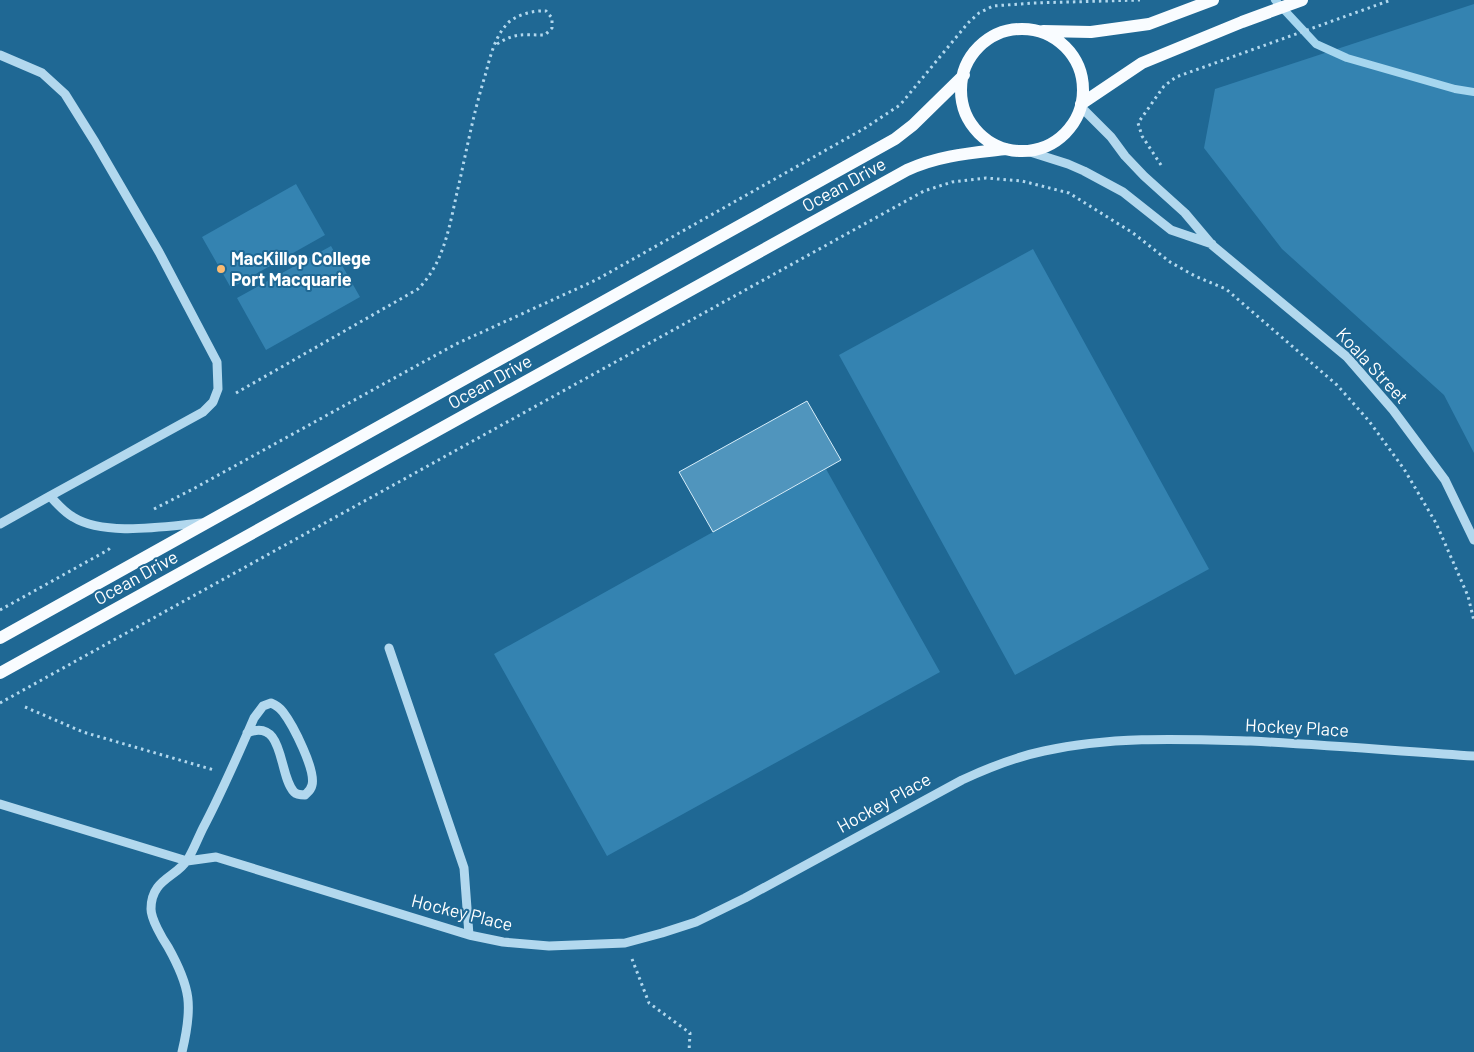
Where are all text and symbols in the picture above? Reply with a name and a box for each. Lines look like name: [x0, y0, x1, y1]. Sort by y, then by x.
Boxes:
street label: Ocean Drive: [798, 152, 889, 216]
place label: MacKillop College Port Macquarie: [231, 247, 371, 290]
marker: MacKillop College Port Macquarie: [215, 263, 227, 275]
street label: Koala Street: [1332, 323, 1413, 408]
street label: Ocean Drive: [444, 349, 535, 413]
street label: Ocean Drive: [90, 545, 181, 609]
street label: Hockey Place: [1245, 713, 1349, 741]
street label: Hockey Place: [833, 767, 934, 837]
street label: Hockey Place: [409, 889, 515, 935]

